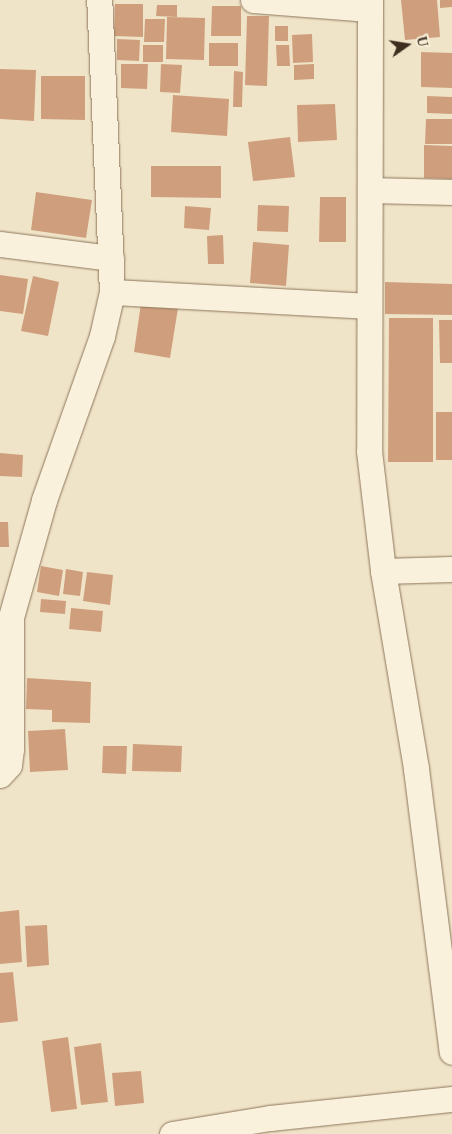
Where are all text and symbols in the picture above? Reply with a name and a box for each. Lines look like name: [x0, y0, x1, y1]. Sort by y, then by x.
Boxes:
north arrow: [382, 20, 432, 70]
text: U: [414, 35, 431, 48]

